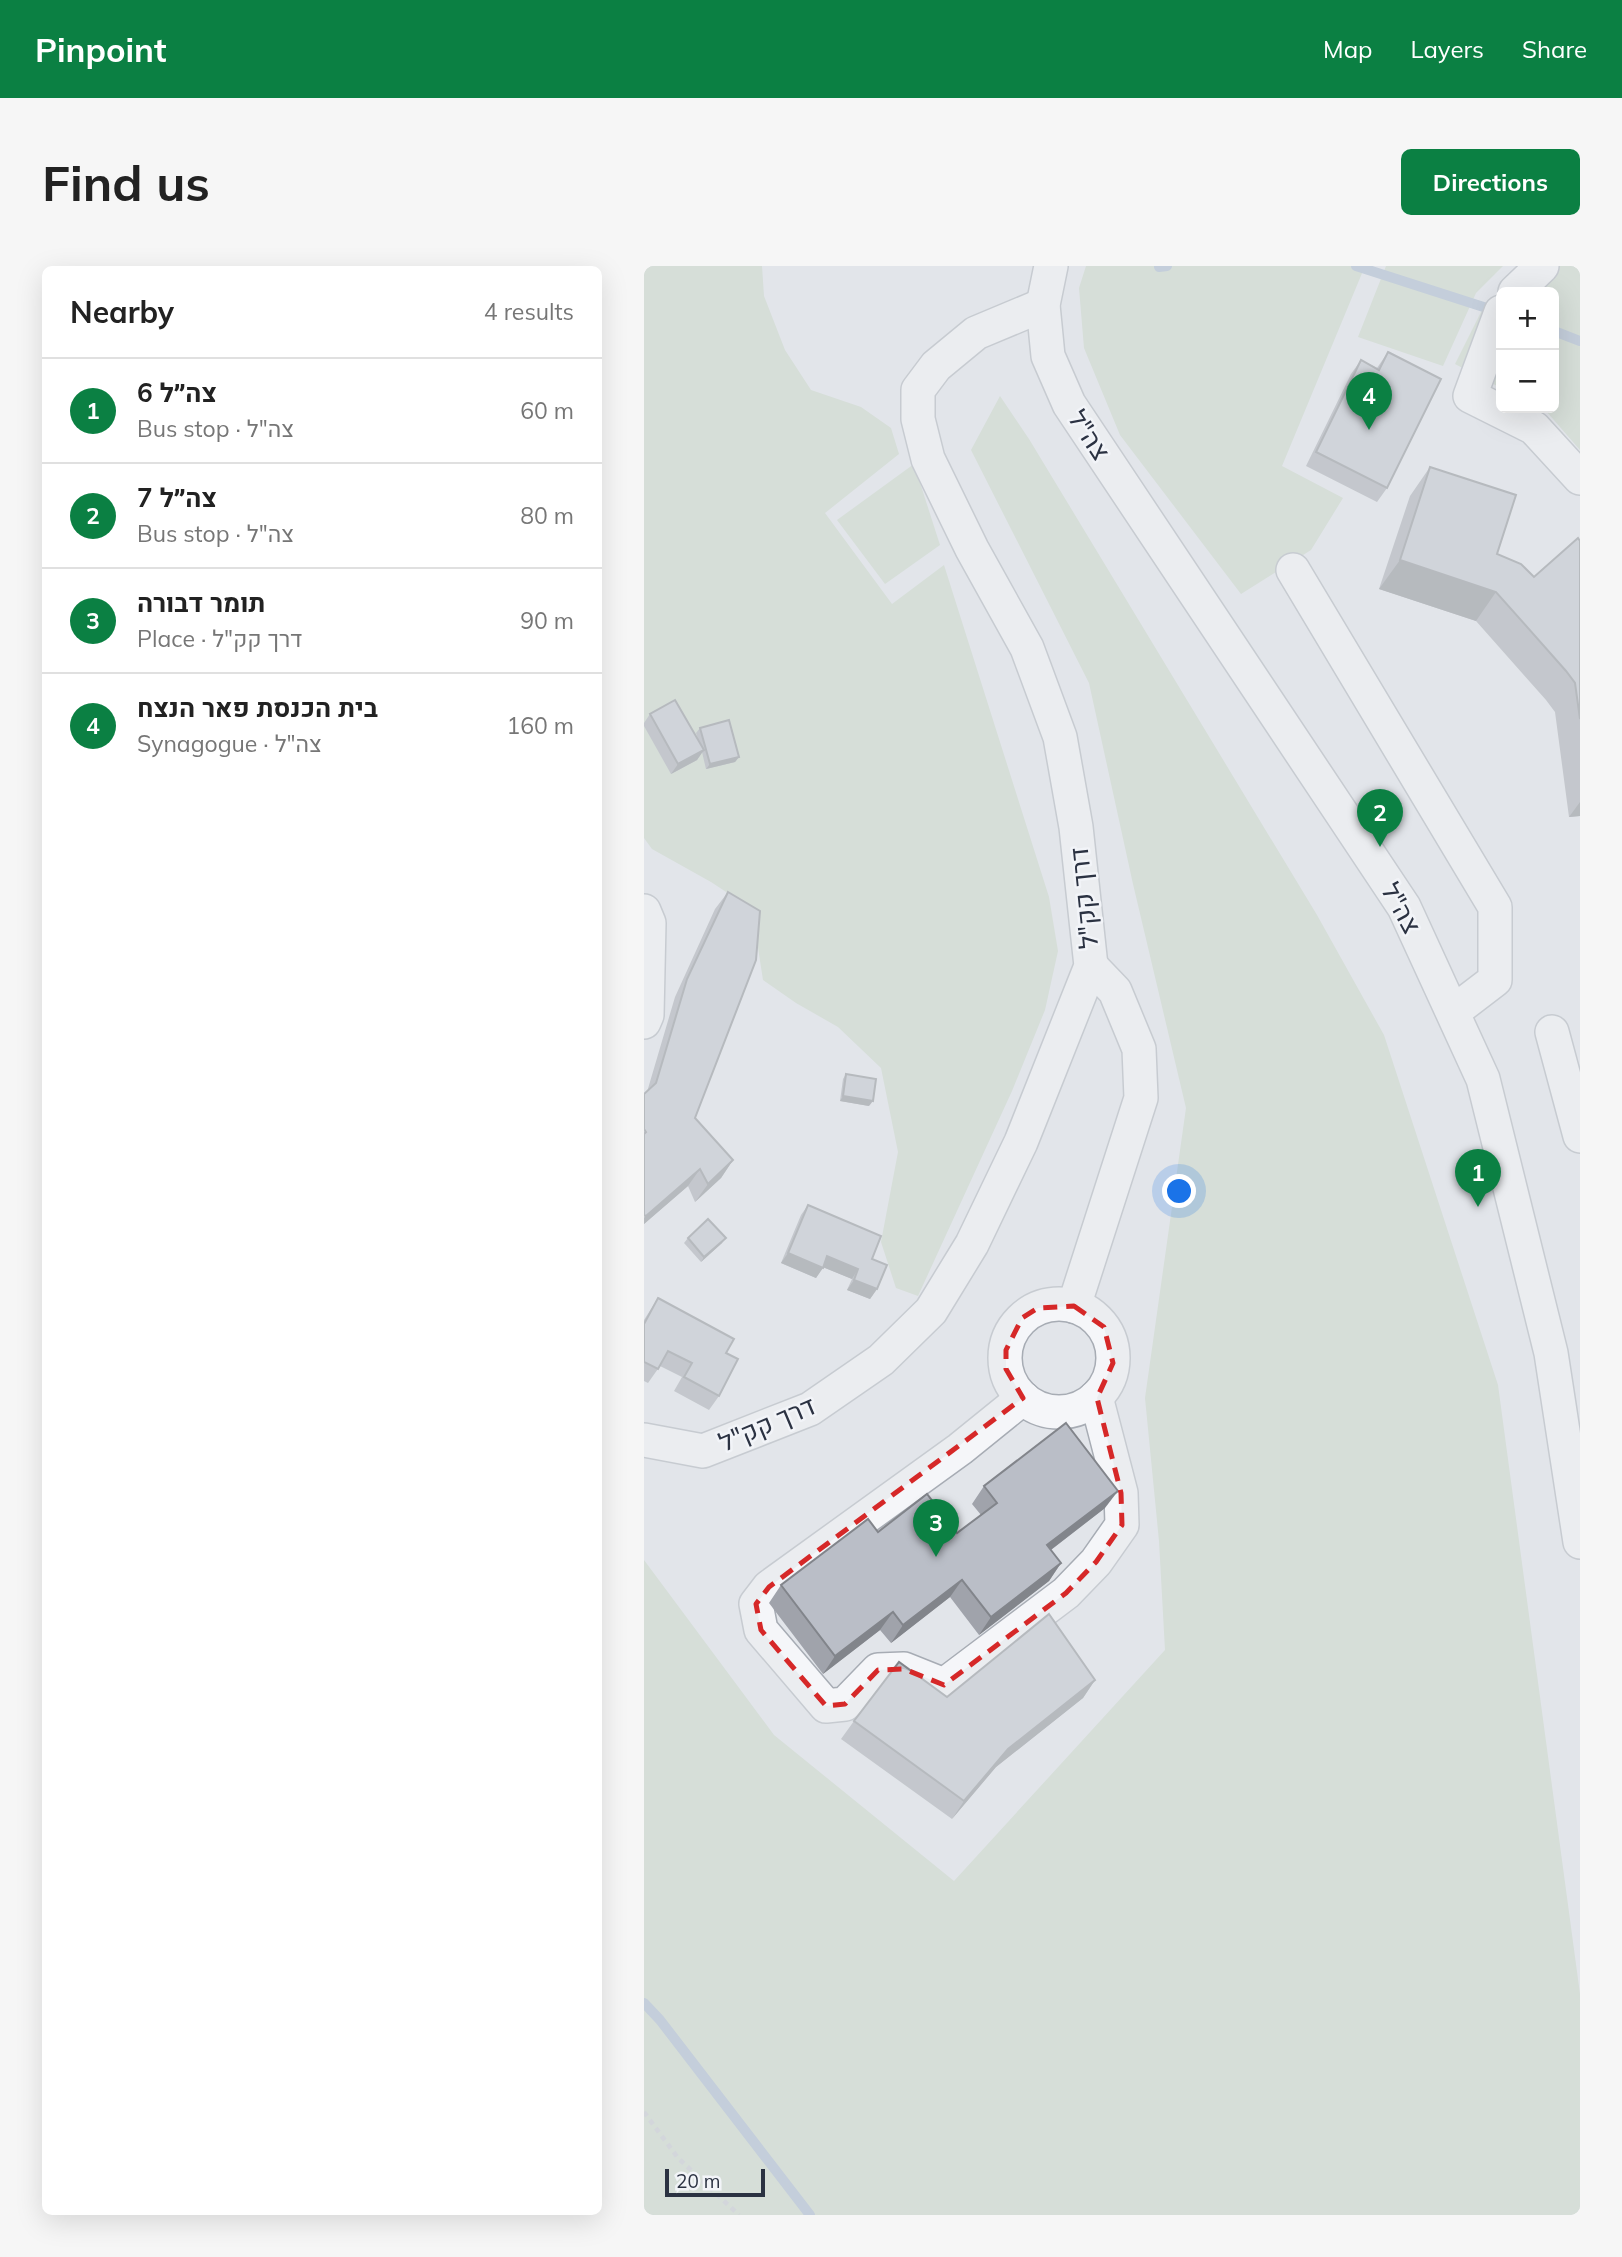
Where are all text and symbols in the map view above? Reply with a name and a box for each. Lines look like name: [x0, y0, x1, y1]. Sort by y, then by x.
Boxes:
text: Pinpoint: [35, 29, 167, 70]
text: Map: [1323, 34, 1372, 64]
text: Layers: [1410, 34, 1484, 64]
text: Share: [1522, 34, 1587, 64]
button: Directions: [1401, 149, 1580, 215]
text: Find us: [42, 152, 210, 213]
map controls: [1496, 287, 1559, 413]
button: +: [1496, 287, 1559, 350]
text: Nearby: [70, 293, 174, 331]
text: 4 results: [484, 297, 574, 326]
button: −: [1496, 350, 1559, 413]
pin: 4: [1346, 372, 1392, 430]
text: צה״ל 6: [137, 376, 217, 409]
text: 1: [86, 396, 100, 425]
text: 60 m: [520, 396, 574, 425]
street label: צה"ל: [1061, 403, 1118, 466]
text: Bus stop · צה"ל: [137, 414, 294, 443]
text: צה״ל 7: [137, 481, 217, 514]
text: 2: [86, 501, 100, 530]
text: 80 m: [520, 501, 574, 530]
text: Bus stop · צה"ל: [137, 519, 294, 548]
text: תומר דבורה: [137, 586, 265, 619]
text: 3: [86, 606, 100, 635]
text: 90 m: [520, 606, 574, 635]
text: Place · דרך קק"ל: [137, 624, 302, 653]
text: בית הכנסת פאר הנצח: [137, 691, 378, 724]
text: 4: [86, 711, 100, 740]
text: 160 m: [506, 711, 574, 740]
text: Synagogue · צה"ל: [137, 729, 322, 758]
pin: 2: [1357, 789, 1403, 847]
street label: דרך קק"ל: [1062, 846, 1105, 950]
street label: צה"ל: [1374, 877, 1429, 939]
pin: 1: [1455, 1149, 1501, 1207]
your location: [1162, 1174, 1196, 1208]
street label: דרך קק"ל: [713, 1388, 820, 1459]
pin: 3: [913, 1499, 959, 1557]
scale bar: [665, 2166, 765, 2198]
text: 20 m: [676, 2169, 720, 2193]

